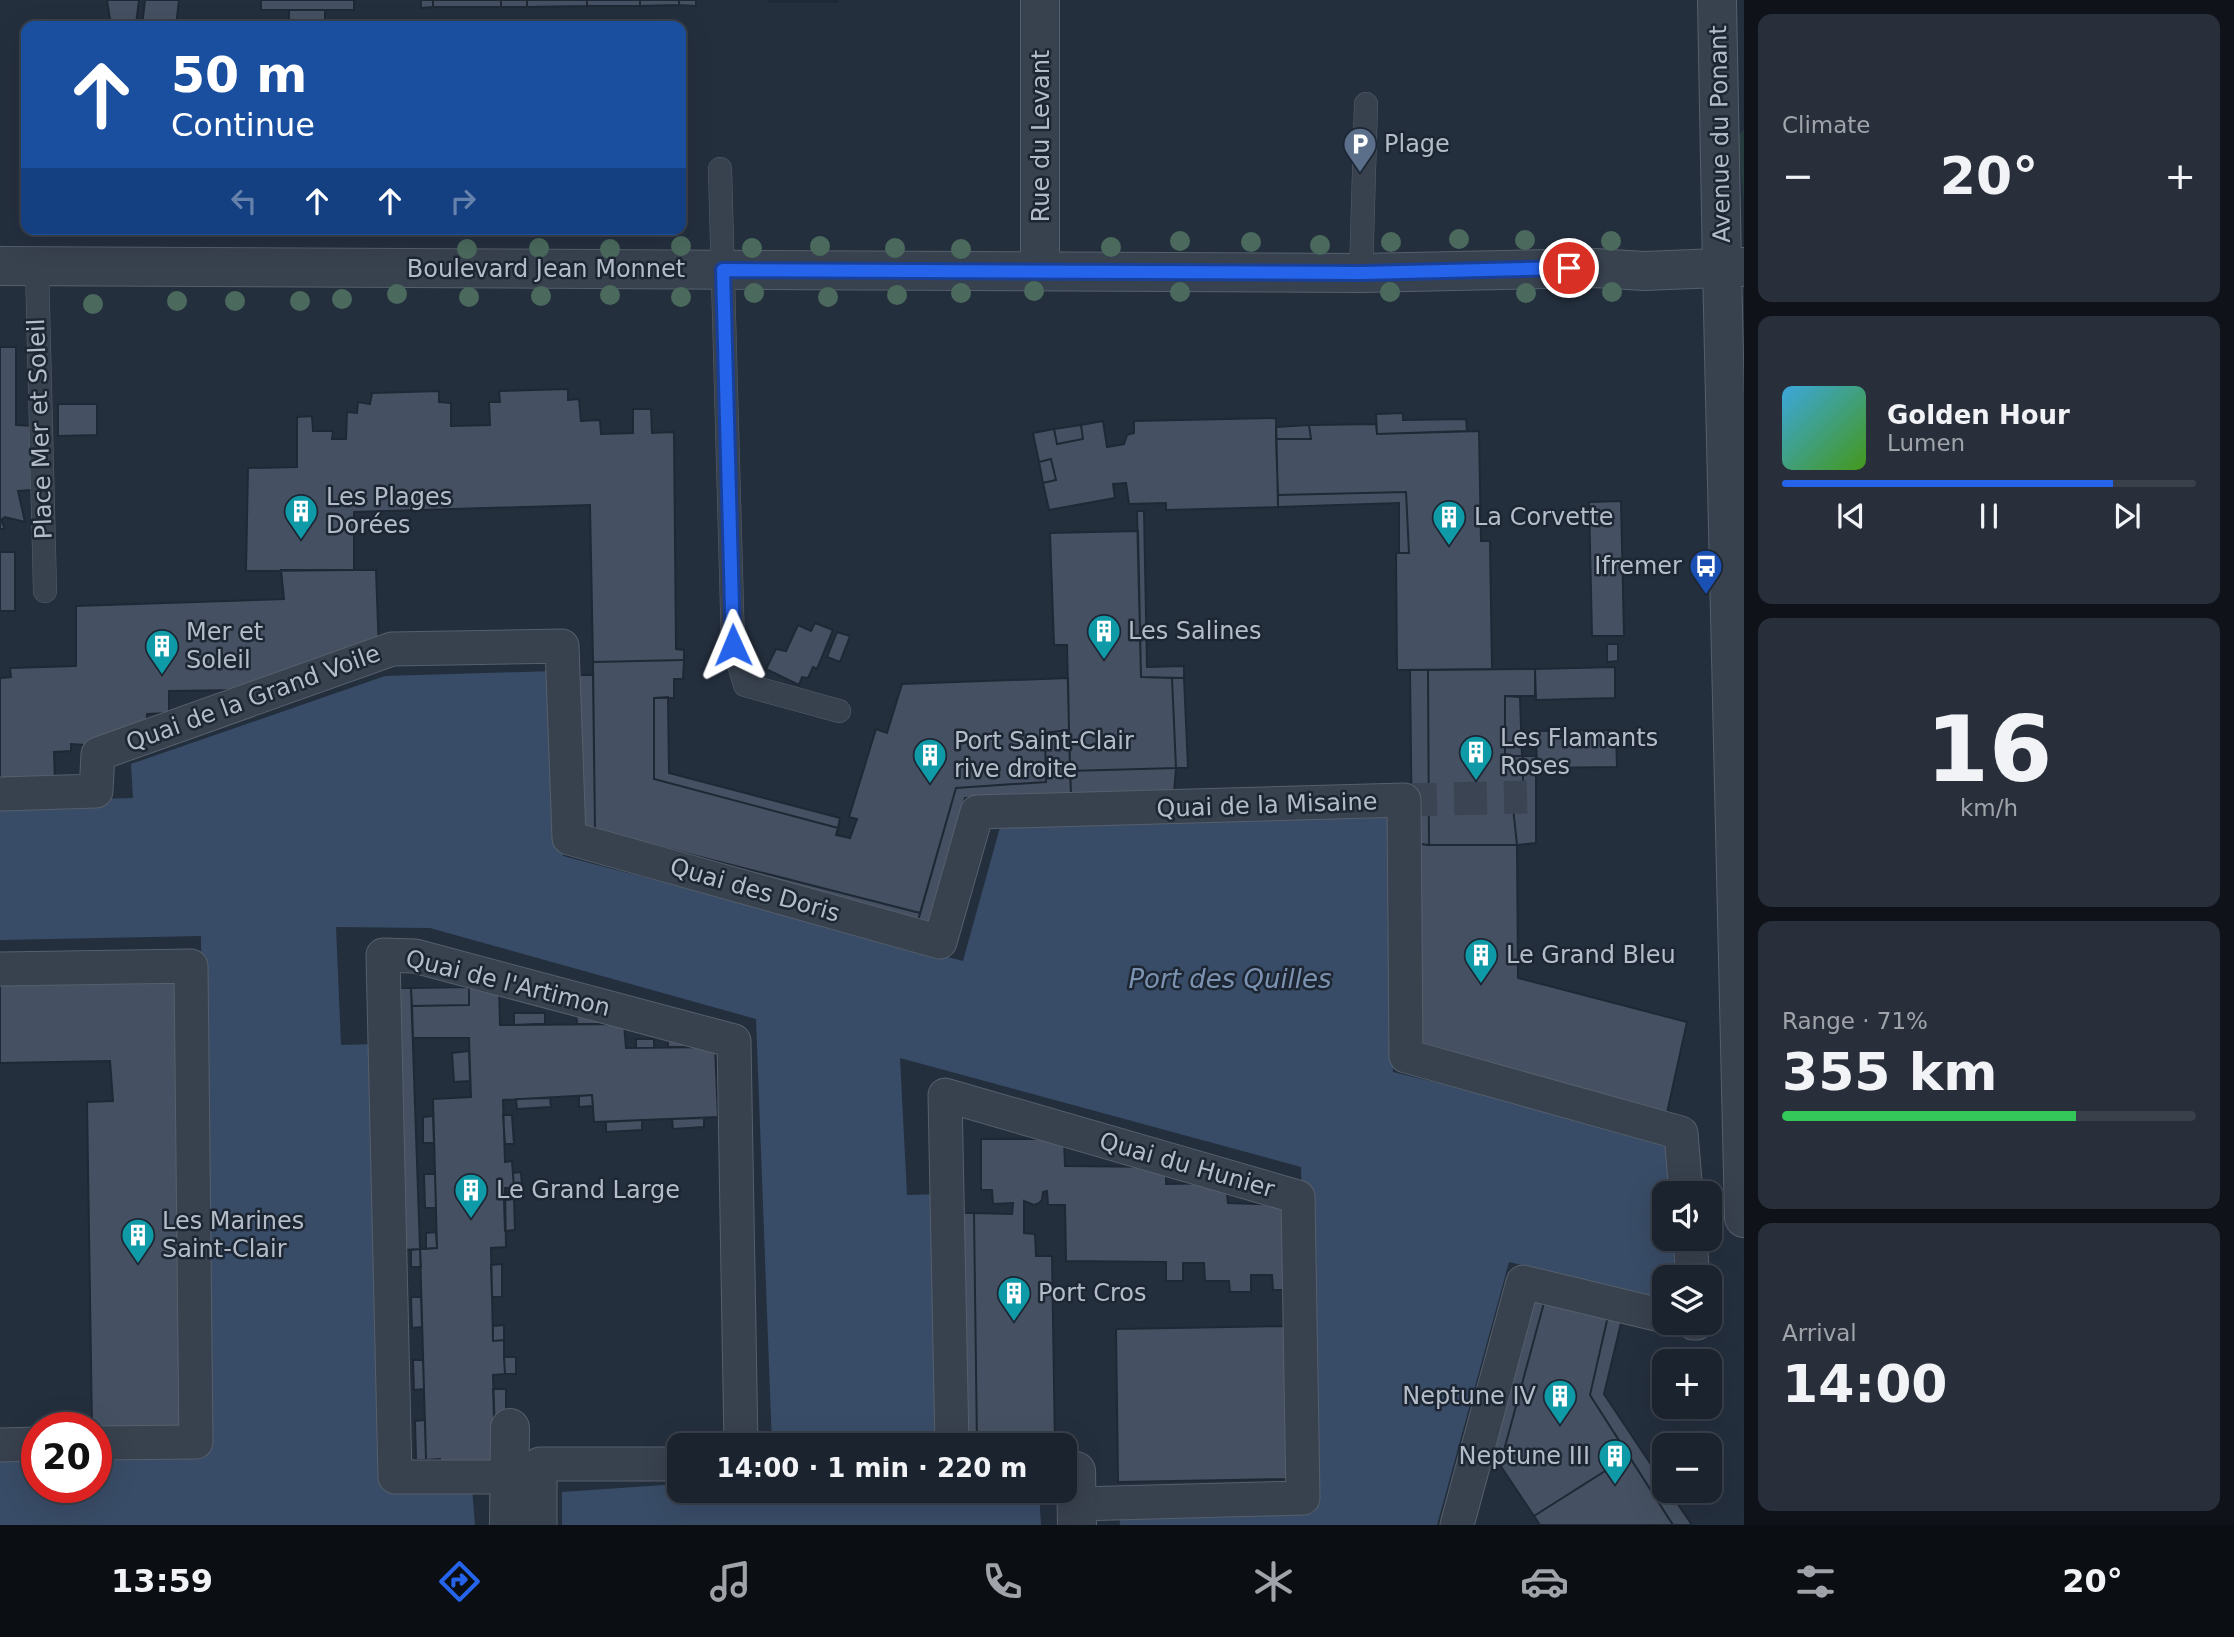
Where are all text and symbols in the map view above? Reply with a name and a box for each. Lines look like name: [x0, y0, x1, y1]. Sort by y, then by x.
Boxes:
street label: Avenue du Ponant: [1704, 25, 1736, 243]
text: 50 m: [171, 47, 307, 104]
icon: ahead: [56, 49, 147, 140]
street label: Rue du Levant: [1027, 50, 1055, 222]
text: Continue: [171, 106, 315, 144]
text: Climate: [1782, 112, 1871, 138]
parking icon: Plage: [1341, 125, 1379, 174]
place label: Plage: [1384, 130, 1450, 158]
text: 20°: [1940, 146, 2038, 206]
text: −: [1782, 154, 1814, 198]
text: +: [2164, 154, 2196, 198]
icon: left: [225, 182, 263, 220]
icon: ahead: [298, 182, 336, 220]
icon: ahead: [371, 182, 409, 220]
icon: right: [444, 182, 482, 220]
pin: [1539, 238, 1599, 298]
icon: arrive: [1550, 249, 1588, 287]
street label: Boulevard Jean Monnet: [407, 255, 685, 283]
street label: Place Mer et Soleil: [22, 318, 58, 540]
text: Golden Hour: [1887, 400, 2070, 430]
text: Lumen: [1887, 430, 1965, 456]
place label: Les Plages Dorées: [326, 483, 452, 539]
building icon: Les Plages Dorées: [282, 492, 320, 541]
icon: previous: [1832, 497, 1870, 535]
icon: pause: [1970, 497, 2008, 535]
icon: next: [2108, 497, 2146, 535]
building icon: La Corvette: [1430, 498, 1468, 547]
place label: La Corvette: [1474, 503, 1614, 531]
bus stop icon: Ifremer: [1687, 547, 1725, 596]
place label: Ifremer: [1594, 552, 1682, 580]
position arrow: [696, 608, 770, 682]
building icon: Les Salines: [1085, 612, 1123, 661]
place label: Les Salines: [1128, 617, 1262, 645]
place label: Mer et Soleil: [186, 618, 263, 674]
building icon: Mer et Soleil: [143, 627, 181, 676]
street label: Quai de la Grand Voile: [122, 639, 384, 757]
text: 16: [1926, 697, 2052, 802]
place label: Les Flamants Roses: [1500, 724, 1658, 780]
place label: Port Saint-Clair rive droite: [954, 727, 1134, 783]
building icon: Les Flamants Roses: [1457, 733, 1495, 782]
building icon: Port Saint-Clair rive droite: [911, 736, 949, 785]
street label: Quai de la Misaine: [1156, 787, 1378, 823]
text: km/h: [1960, 795, 2018, 821]
street label: Quai des Doris: [667, 852, 843, 928]
building icon: Le Grand Bleu: [1462, 936, 1500, 985]
place label: Le Grand Bleu: [1506, 941, 1676, 969]
street label: Quai de l'Artimon: [403, 944, 613, 1022]
water label: Port des Quilles: [1128, 964, 1332, 994]
text: Range · 71%: [1782, 1008, 1928, 1034]
text: 355 km: [1782, 1042, 1997, 1102]
street label: Quai du Hunier: [1096, 1127, 1278, 1203]
building icon: Le Grand Large: [452, 1171, 490, 1220]
place label: Le Grand Large: [496, 1176, 680, 1204]
map controls: [1652, 1181, 1722, 1503]
button: sound: [1652, 1181, 1722, 1251]
place label: Les Marines Saint-Clair: [162, 1207, 304, 1263]
building icon: Les Marines Saint-Clair: [119, 1216, 157, 1265]
button: layers: [1652, 1265, 1722, 1335]
building icon: Port Cros: [995, 1274, 1033, 1323]
place label: Port Cros: [1038, 1279, 1147, 1307]
text: Arrival: [1782, 1320, 1857, 1346]
button: +: [1652, 1349, 1722, 1419]
text: 14:00: [1782, 1354, 1948, 1414]
building icon: Neptune IV: [1541, 1377, 1579, 1426]
place label: Neptune IV: [1402, 1382, 1537, 1410]
speed limit sign: 20: [21, 1412, 112, 1503]
button: −: [1652, 1433, 1722, 1503]
building icon: Neptune III: [1596, 1437, 1634, 1486]
place label: Neptune III: [1459, 1442, 1590, 1470]
text: 14:00 · 1 min · 220 m: [717, 1453, 1027, 1483]
icon: directions: [435, 1557, 484, 1606]
icon: music: [706, 1557, 755, 1606]
icon: phone: [978, 1557, 1027, 1606]
icon: climate: [1249, 1557, 1298, 1606]
icon: car: [1520, 1557, 1569, 1606]
icon: filters: [1791, 1557, 1840, 1606]
text: 13:59: [111, 1562, 213, 1600]
text: 20°: [2062, 1562, 2123, 1600]

